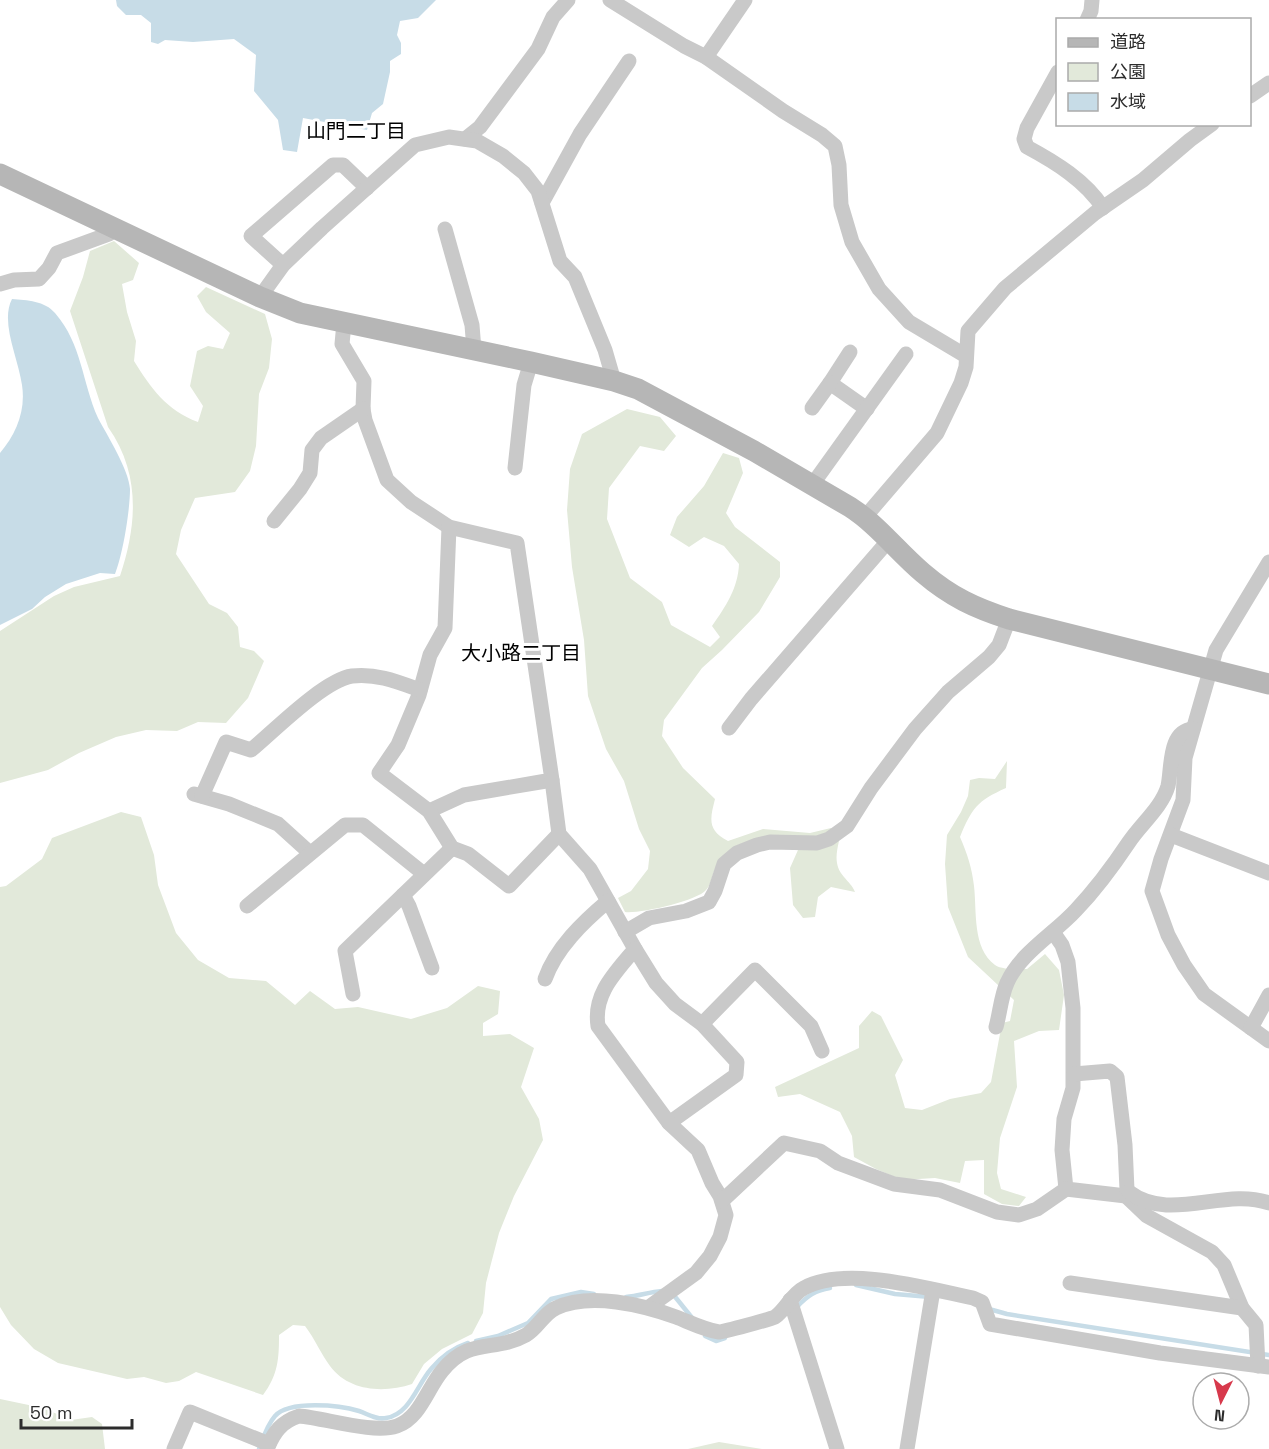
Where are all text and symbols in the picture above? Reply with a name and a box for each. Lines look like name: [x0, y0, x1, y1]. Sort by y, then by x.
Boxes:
legend: [1056, 18, 1251, 126]
text: 道路: [1110, 30, 1146, 53]
text: 公園: [1110, 60, 1146, 83]
text: 水域: [1110, 90, 1146, 113]
district label: 山門二丁目: [306, 118, 406, 144]
district label: 大小路二丁目: [461, 640, 581, 666]
north arrow: [1191, 1371, 1251, 1431]
scale bar: [21, 1392, 132, 1430]
text: 50 m: [30, 1401, 72, 1424]
text: N: [1213, 1404, 1226, 1426]

